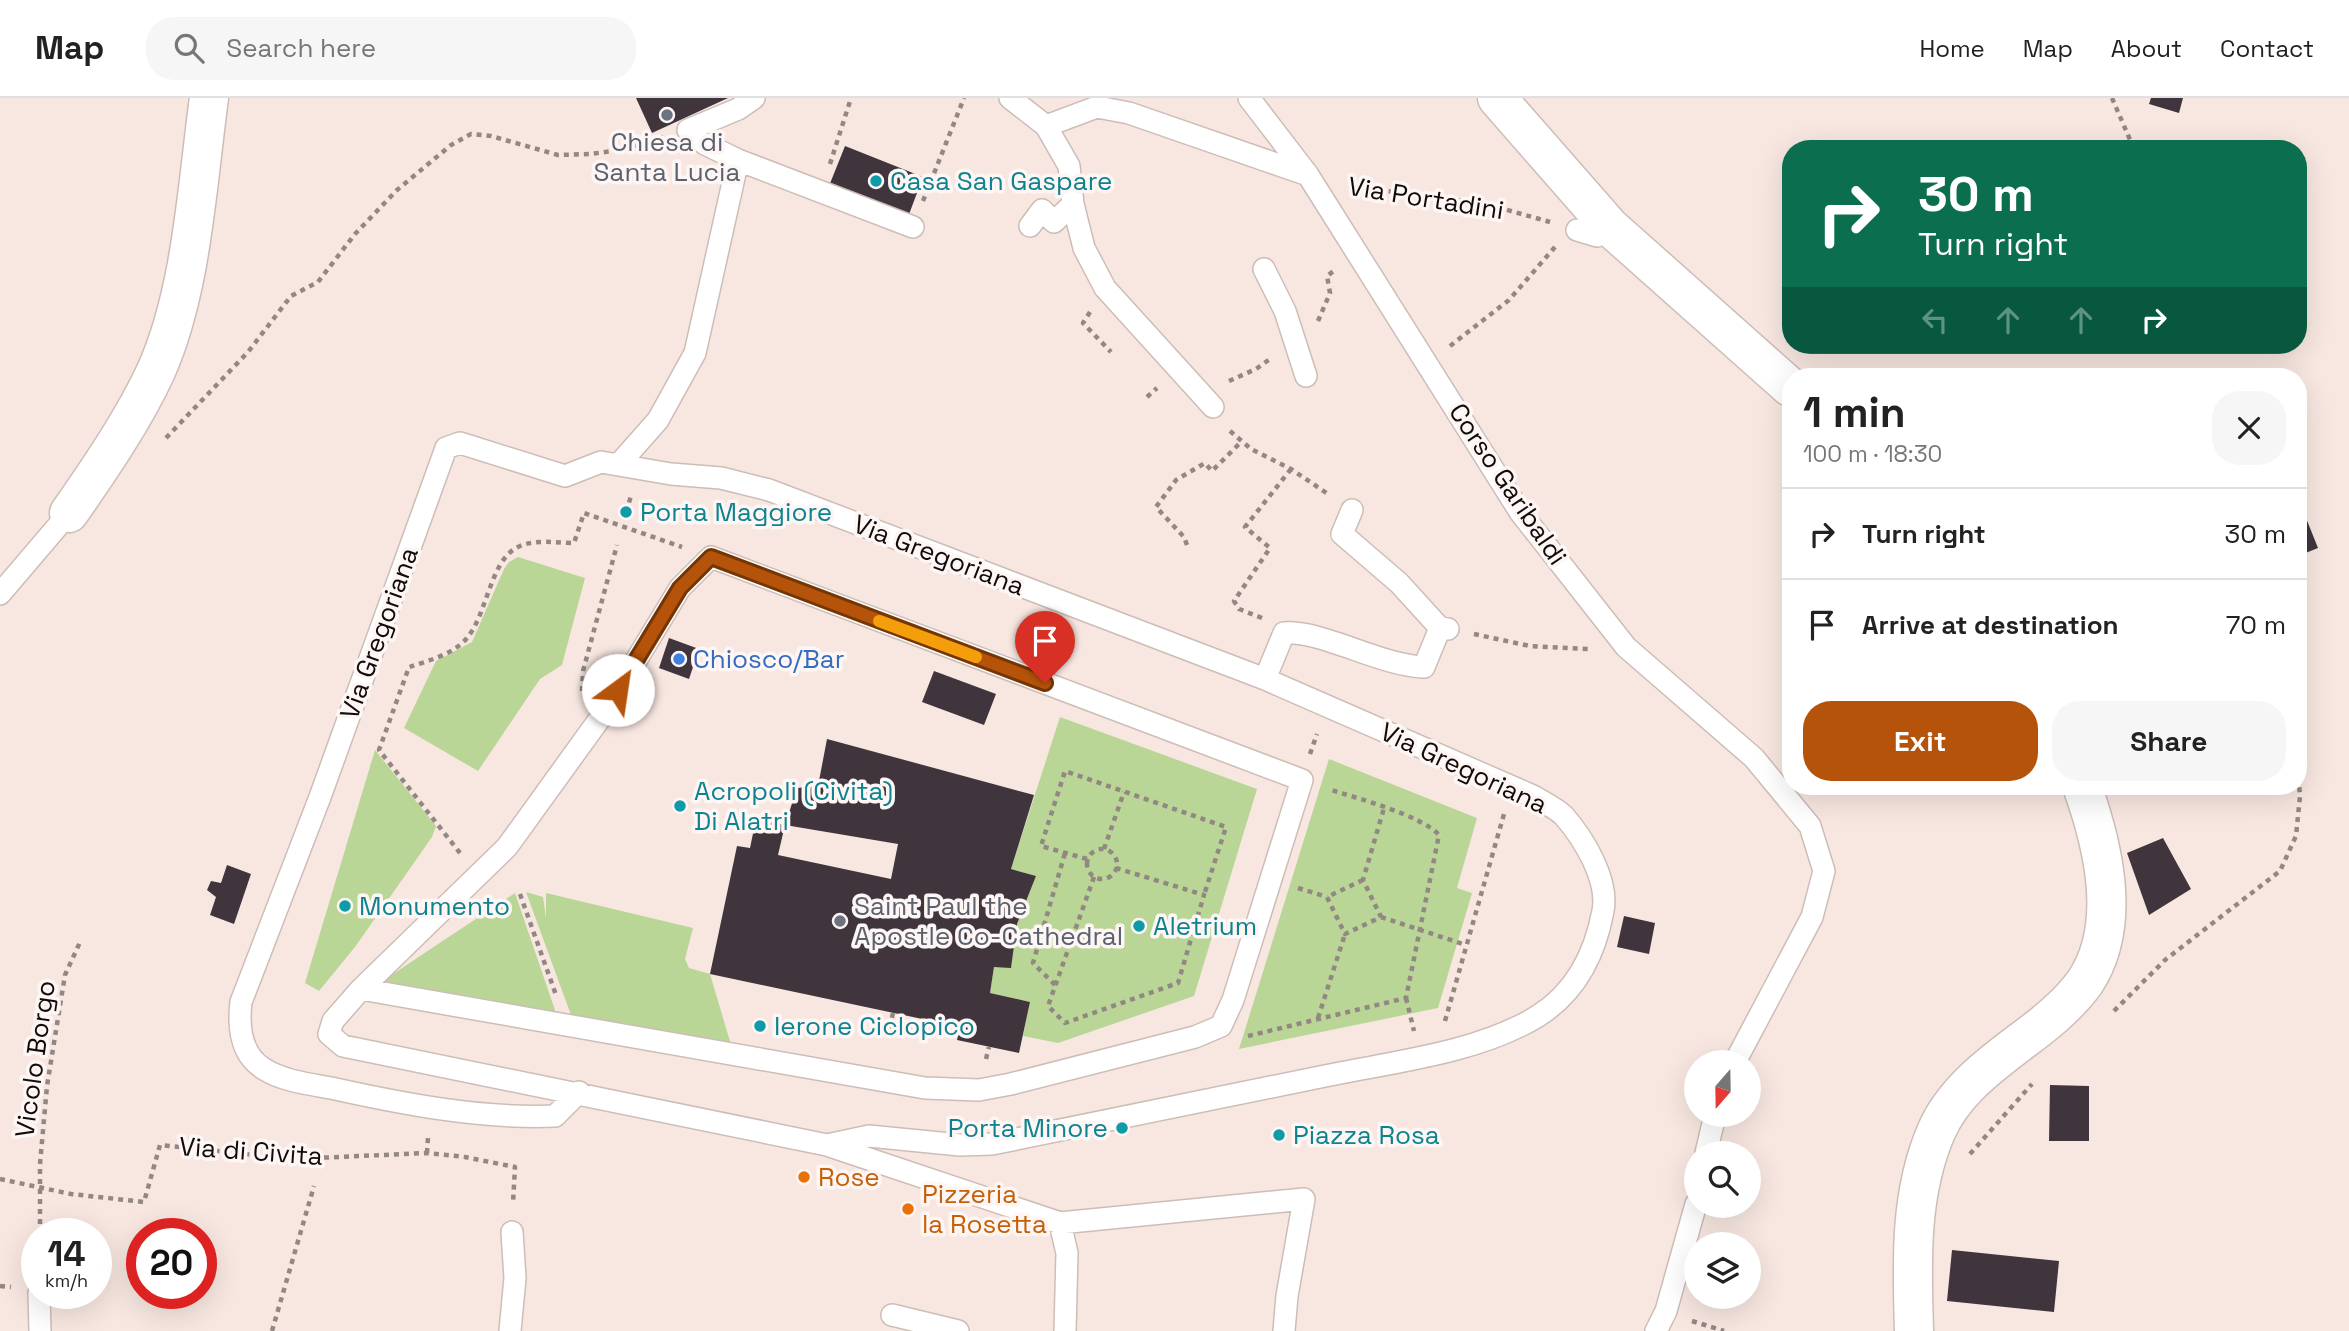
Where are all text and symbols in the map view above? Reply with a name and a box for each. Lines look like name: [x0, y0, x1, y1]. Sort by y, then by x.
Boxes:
search box: [146, 17, 636, 80]
text: Map: [35, 27, 104, 69]
icon: search: [170, 29, 208, 67]
text: Search here: [226, 31, 376, 65]
text: Home: [1919, 33, 1985, 64]
text: Map: [2023, 33, 2073, 64]
text: About: [2111, 33, 2182, 64]
text: Contact: [2220, 33, 2314, 64]
marker: Chiesa di Santa Lucia: [659, 107, 675, 123]
place label: Chiesa di Santa Lucia: [594, 125, 740, 189]
text: 30 m: [1918, 163, 2034, 225]
place label: Casa San Gaspare: [890, 164, 1112, 198]
icon: right: [1803, 168, 1894, 259]
street label: Via Portadini: [1346, 169, 1506, 227]
marker: Casa San Gaspare: [868, 173, 884, 189]
text: Turn right: [1918, 224, 2068, 264]
icon: left: [1916, 301, 1954, 339]
icon: ahead: [1989, 301, 2027, 339]
icon: ahead: [2062, 301, 2100, 339]
icon: right: [2135, 301, 2173, 339]
text: 1 min: [1803, 386, 1906, 439]
button: close: [2212, 391, 2286, 465]
street label: Corso Garibaldi: [1441, 396, 1575, 572]
text: 100 m · 18:30: [1803, 439, 1942, 469]
place label: Porta Maggiore: [640, 495, 832, 529]
marker: Porta Maggiore: [618, 504, 634, 520]
street label: Via Gregoriana: [849, 507, 1030, 603]
icon: right: [1803, 515, 1841, 553]
text: Turn right: [1862, 517, 1986, 551]
text: 30 m: [2225, 517, 2286, 551]
street label: Via Gregoriana: [332, 542, 426, 724]
icon: arrive: [1803, 606, 1841, 644]
text: Arrive at destination: [1862, 608, 2119, 642]
text: 70 m: [2226, 608, 2286, 642]
pin: [1015, 611, 1075, 683]
icon: arrive: [1026, 622, 1064, 660]
place label: Chiosco/Bar: [693, 642, 845, 676]
marker: Chiosco/Bar: [671, 651, 687, 667]
position arrow: [581, 653, 655, 727]
button: Exit: [1803, 701, 2038, 781]
button: Share: [2052, 701, 2286, 781]
street label: Via Gregoriana: [1375, 714, 1553, 822]
place label: Acropoli (Civita) Di Alatri: [694, 774, 893, 838]
marker: Acropoli (Civita) Di Alatri: [672, 798, 688, 814]
place label: Monumento: [359, 889, 510, 923]
place label: Saint Paul the Apostle Co-Cathedral: [854, 889, 1123, 953]
marker: Monumento: [337, 898, 353, 914]
place label: Aletrium: [1153, 909, 1257, 943]
marker: Saint Paul the Apostle Co-Cathedral: [832, 913, 848, 929]
marker: Aletrium: [1131, 918, 1147, 934]
street label: Vicolo Borgo: [7, 978, 63, 1140]
place label: Ierone Ciclopico: [774, 1009, 975, 1043]
marker: Ierone Ciclopico: [752, 1018, 768, 1034]
north arrow: [1684, 1050, 1760, 1127]
map controls: [1684, 1050, 1761, 1309]
place label: Porta Minore: [948, 1111, 1108, 1145]
place label: Piazza Rosa: [1293, 1118, 1440, 1152]
marker: Porta Minore: [1114, 1120, 1130, 1136]
marker: Piazza Rosa: [1271, 1127, 1287, 1143]
street label: Via di Civita: [178, 1129, 324, 1173]
button: search: [1684, 1141, 1761, 1218]
place label: Rose: [818, 1160, 880, 1194]
marker: Rose: [796, 1169, 812, 1185]
place label: Pizzeria la Rosetta: [922, 1177, 1047, 1241]
marker: Pizzeria la Rosetta: [900, 1201, 916, 1217]
speed limit sign: 20: [126, 1218, 217, 1309]
text: 14: [47, 1232, 86, 1276]
button: layers: [1684, 1232, 1761, 1309]
text: km/h: [45, 1269, 88, 1292]

